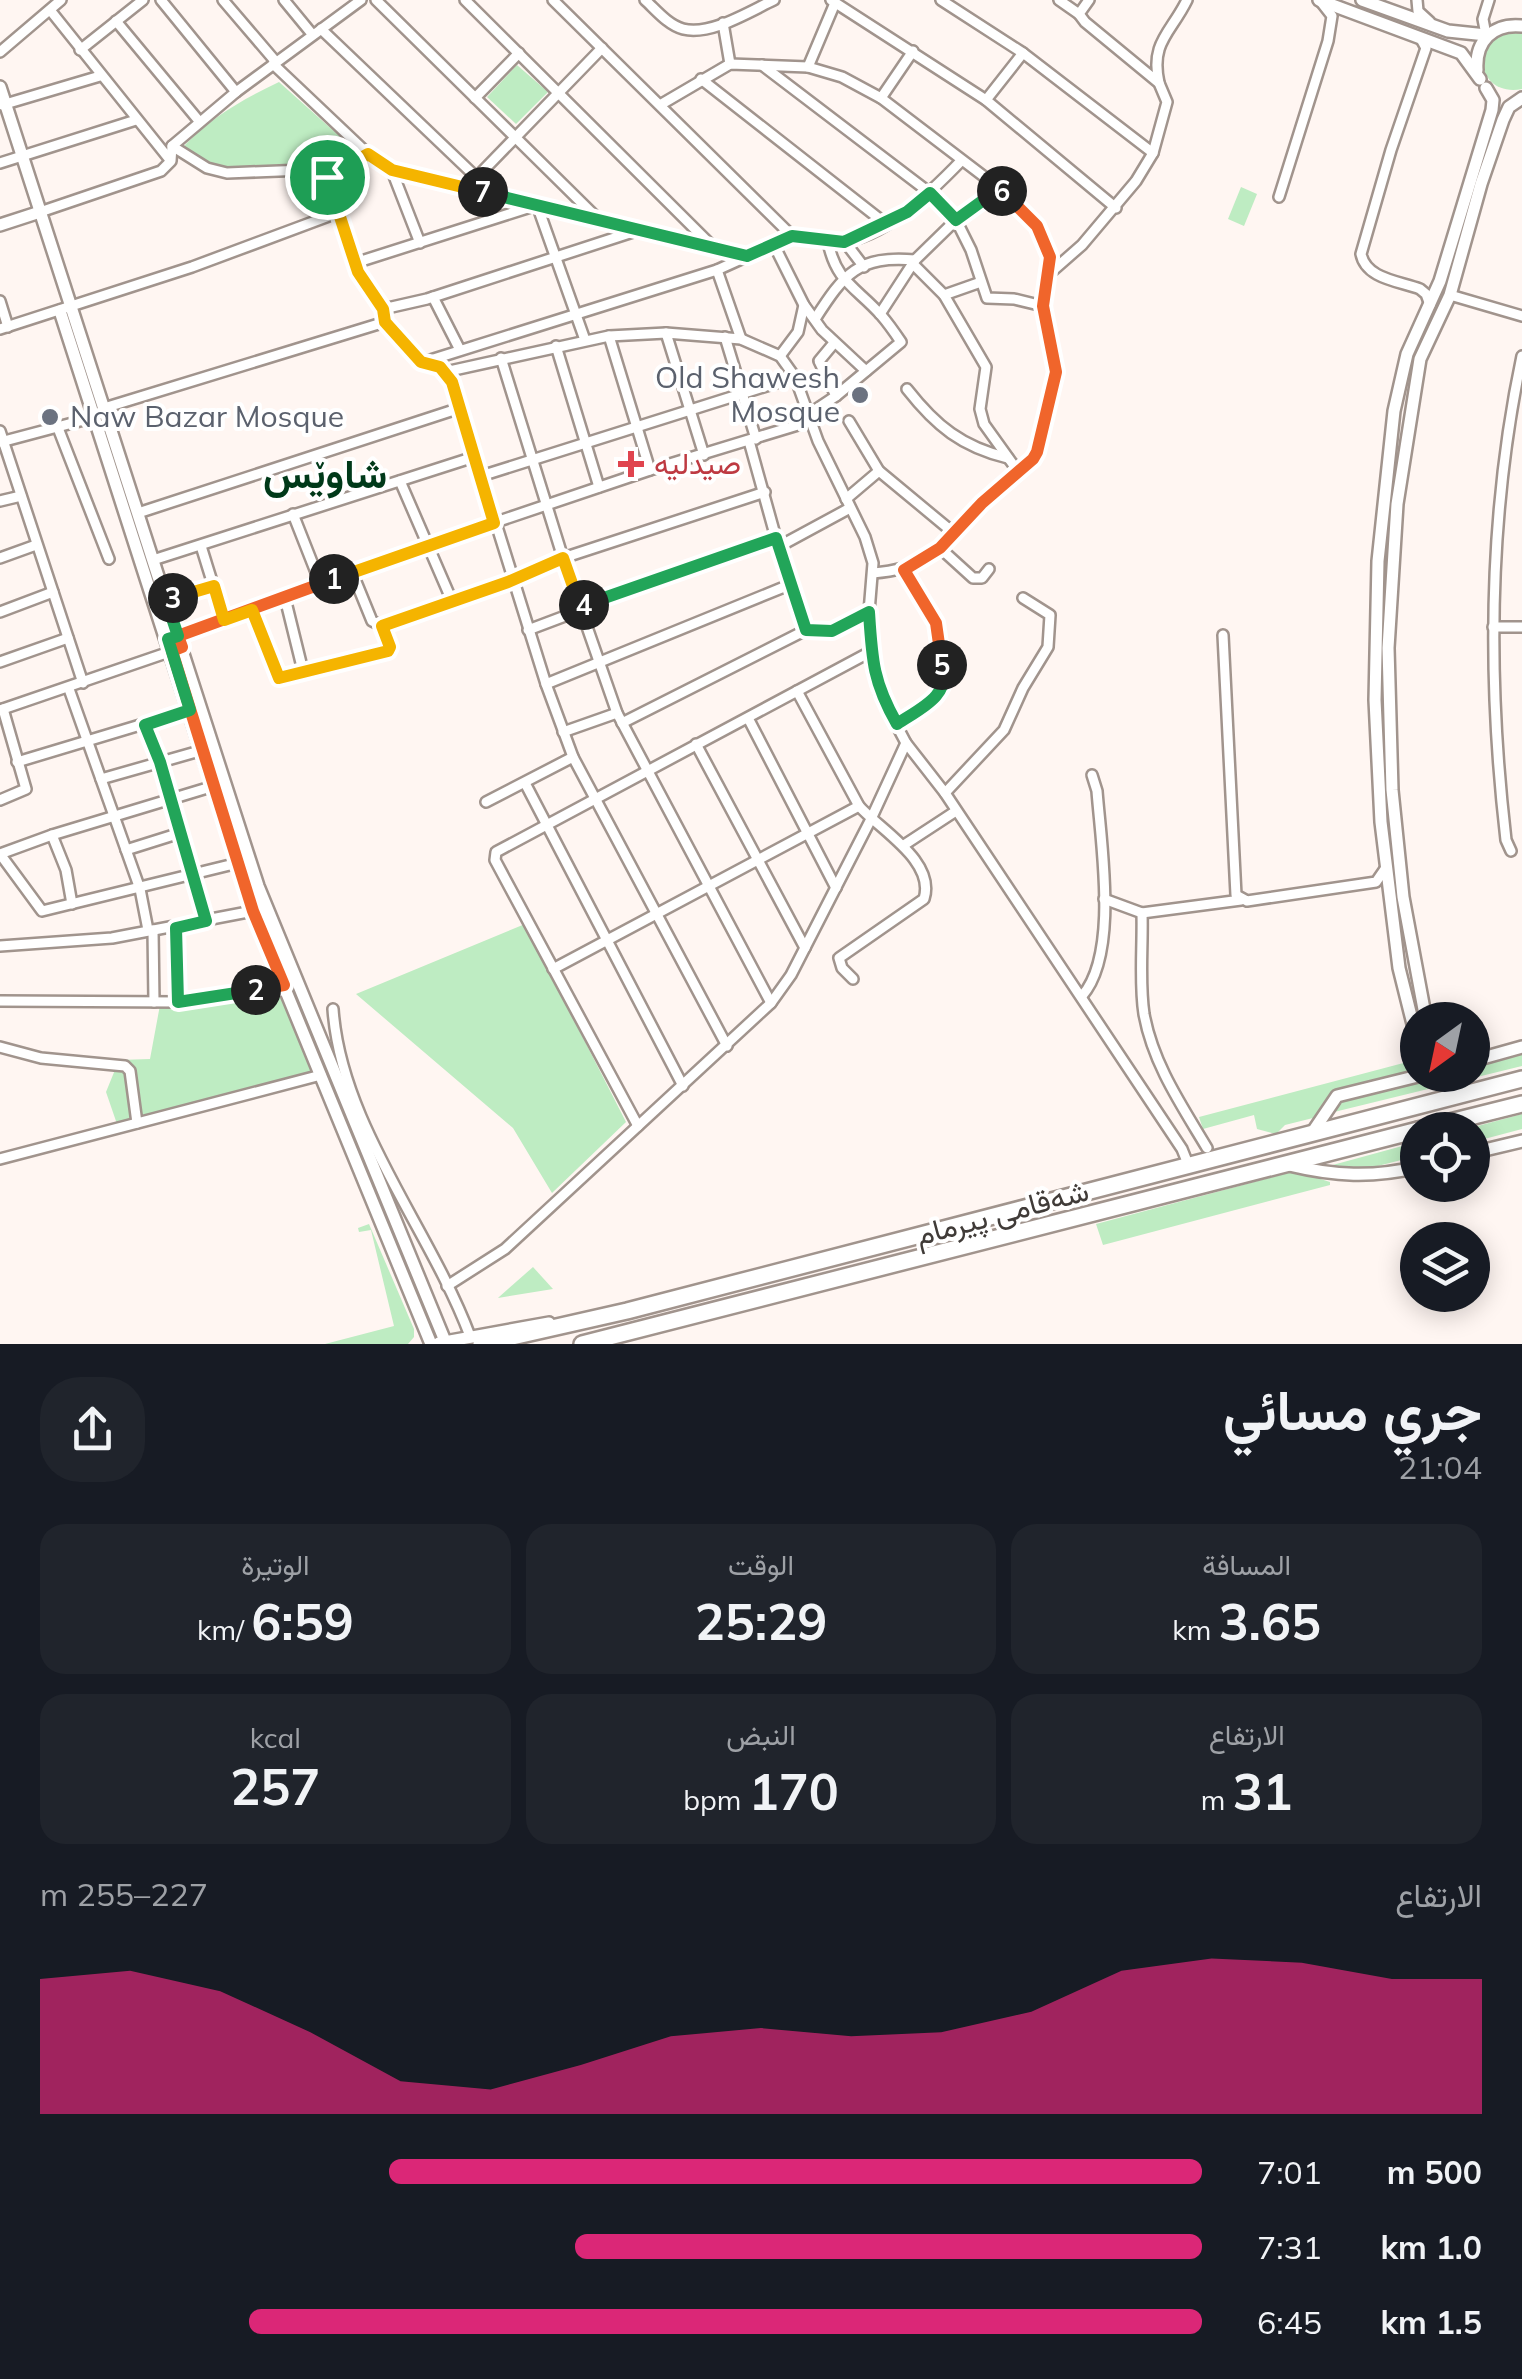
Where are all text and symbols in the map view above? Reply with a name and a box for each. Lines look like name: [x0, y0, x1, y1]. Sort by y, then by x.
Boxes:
pin: [285, 135, 370, 220]
icon: arrive: [300, 150, 355, 205]
pin: 6: [977, 166, 1027, 216]
pin: 7: [458, 167, 508, 217]
text: 6: [994, 173, 1010, 208]
text: 7: [475, 174, 491, 209]
place label: Old Shawesh Mosque: [655, 358, 840, 430]
marker: Old Shawesh Mosque: [849, 384, 871, 406]
place label: Naw Bazar Mosque: [70, 397, 344, 435]
marker: Naw Bazar Mosque: [39, 406, 61, 428]
place label: صیدلیە: [654, 444, 741, 482]
district label: شاوێس: [263, 448, 387, 499]
marker: صیدلیە: [618, 451, 644, 477]
pin: 1: [309, 554, 359, 604]
text: 1: [326, 561, 342, 596]
pin: 3: [148, 573, 198, 623]
text: 3: [165, 580, 181, 615]
pin: 4: [559, 580, 609, 630]
text: 4: [576, 587, 592, 622]
pin: 5: [917, 640, 967, 690]
text: 5: [934, 647, 950, 682]
pin: 2: [231, 965, 281, 1015]
text: 2: [248, 972, 264, 1007]
north arrow: [1400, 1002, 1490, 1092]
map controls: [1400, 1002, 1490, 1312]
button: locate: [1400, 1112, 1490, 1202]
street label: شەقامی پیرمام: [911, 1171, 1093, 1255]
button: layers: [1400, 1222, 1490, 1312]
text: جري مسائي: [1223, 1375, 1482, 1444]
button: share: [40, 1377, 145, 1482]
text: 21:04: [1398, 1447, 1482, 1487]
text: الوتيرة: [241, 1547, 310, 1582]
text: الوقت: [728, 1547, 794, 1582]
text: المسافة: [1202, 1547, 1291, 1582]
text: 6:59: [251, 1590, 354, 1653]
text: 25:29: [695, 1590, 827, 1653]
text: 3.65: [1219, 1590, 1321, 1653]
text: /km: [197, 1612, 251, 1647]
text: km: [1172, 1612, 1219, 1647]
text: النبض: [726, 1717, 796, 1752]
text: الارتفاع: [1209, 1717, 1285, 1752]
text: kcal: [250, 1720, 301, 1755]
text: 257: [230, 1755, 320, 1818]
text: 170: [749, 1760, 839, 1823]
text: 31: [1233, 1760, 1293, 1823]
text: bpm: [683, 1782, 749, 1817]
text: m: [1201, 1782, 1233, 1817]
text: 227–255 m: [40, 1874, 208, 1914]
text: الارتفاع: [1395, 1875, 1482, 1915]
text: 7:01: [1257, 2152, 1322, 2192]
text: 500 m: [1387, 2152, 1482, 2192]
text: 7:31: [1257, 2227, 1322, 2267]
text: 1.0 km: [1380, 2227, 1482, 2267]
text: 6:45: [1257, 2302, 1322, 2342]
text: 1.5 km: [1380, 2302, 1482, 2342]

